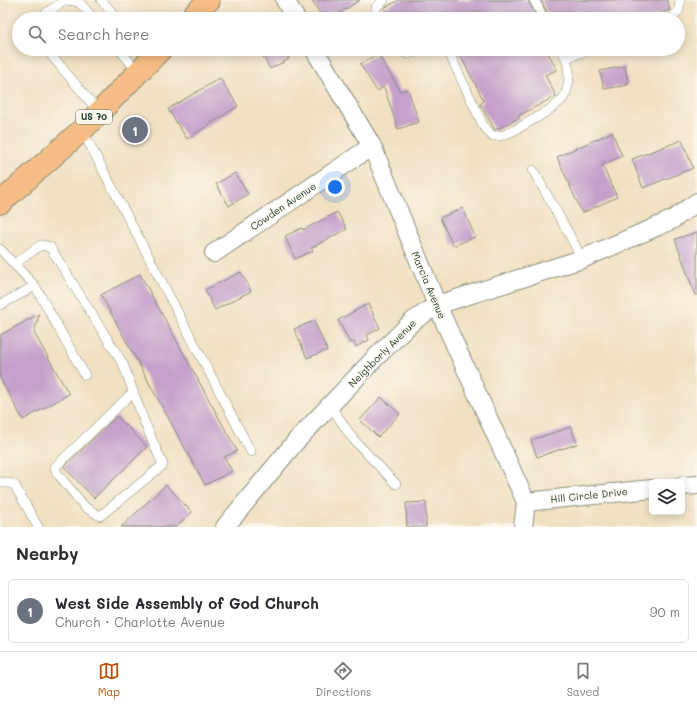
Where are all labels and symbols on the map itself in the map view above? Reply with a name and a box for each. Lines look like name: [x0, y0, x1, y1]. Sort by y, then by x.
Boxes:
road number: US 70: [76, 110, 112, 124]
pin: 1: [122, 115, 148, 145]
your location: [325, 177, 345, 197]
street label: Cowden Avenue: [247, 179, 319, 233]
street label: Marcia Avenue: [408, 249, 450, 321]
street label: Neighborly Avenue: [345, 316, 419, 390]
street label: Hill Circle Drive: [550, 484, 628, 506]

